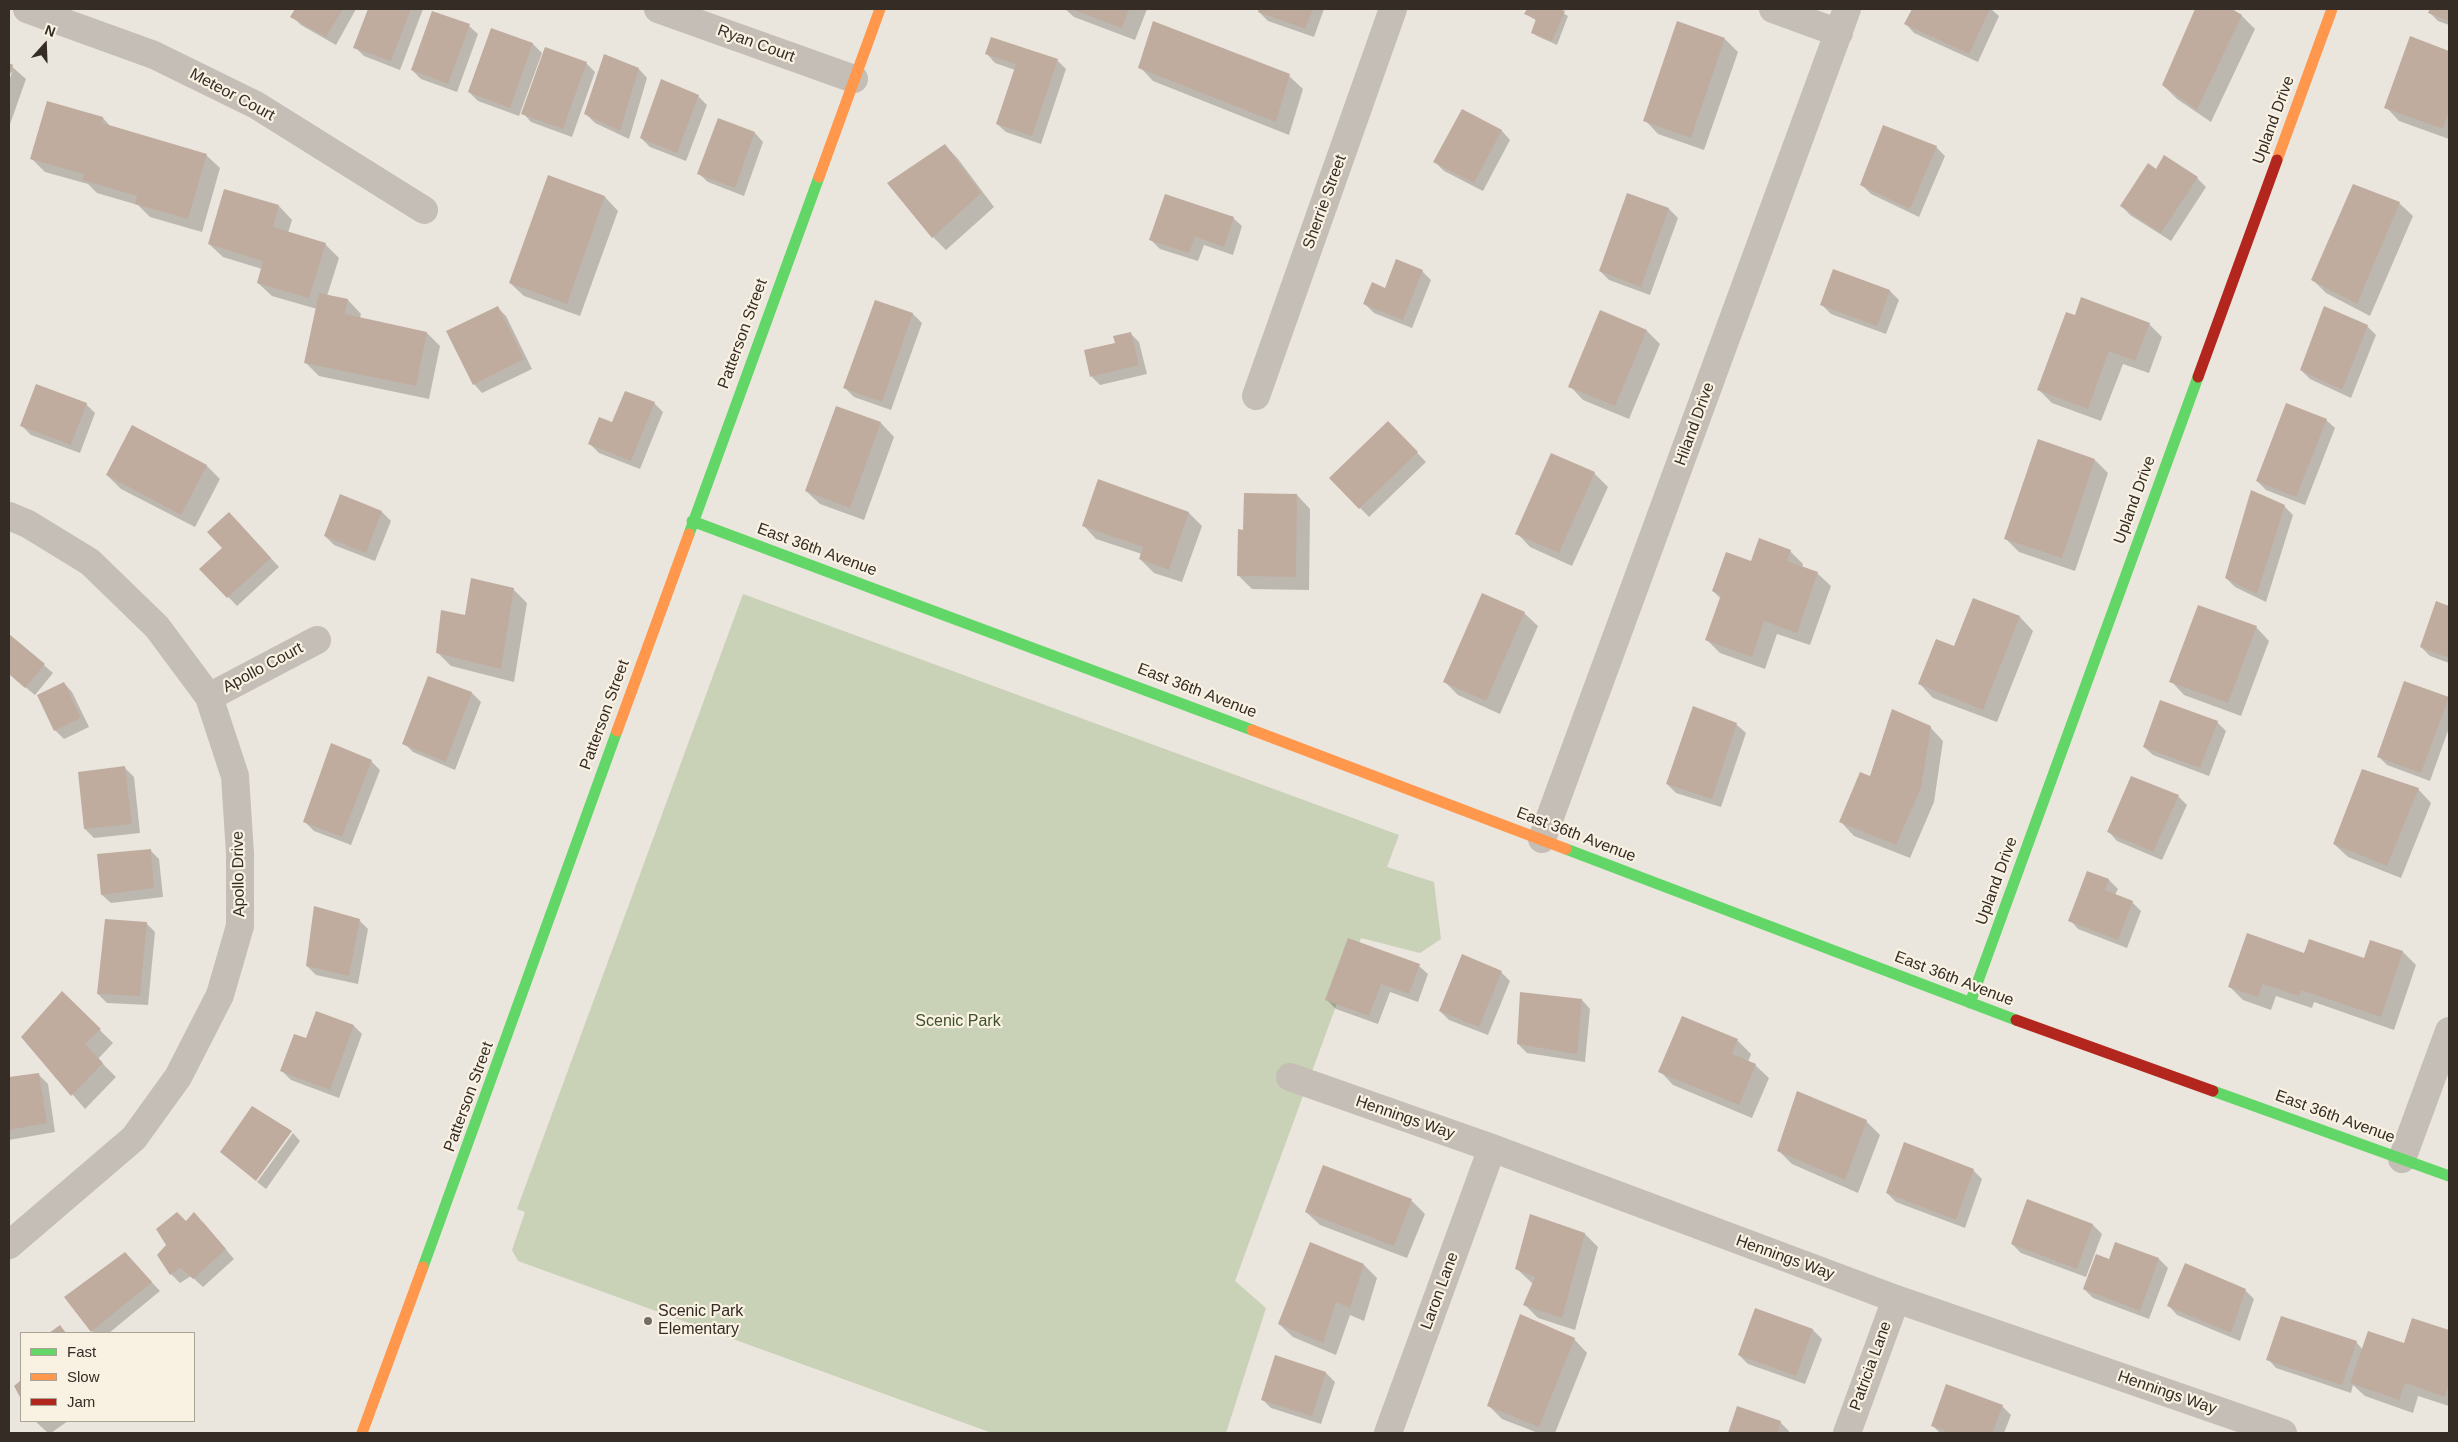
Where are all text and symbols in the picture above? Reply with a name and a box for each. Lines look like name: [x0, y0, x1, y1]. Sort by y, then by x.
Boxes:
north arrow: [20, 20, 70, 70]
street label: Ryan Court: [715, 21, 797, 67]
text: N: [43, 22, 58, 40]
street label: Meteor Court: [186, 65, 278, 125]
street label: Upland Drive: [2249, 73, 2299, 167]
street label: Sherrie Street: [1299, 152, 1351, 252]
street label: Patterson Street: [714, 276, 772, 392]
street label: Hiland Drive: [1671, 380, 1719, 468]
street label: Upland Drive: [2110, 453, 2160, 547]
street label: East 36th Avenue: [755, 519, 879, 581]
street label: Apollo Court: [220, 639, 306, 697]
street label: Patterson Street: [576, 657, 634, 773]
street label: East 36th Avenue: [1135, 659, 1259, 723]
street label: East 36th Avenue: [1514, 803, 1638, 867]
street label: Apollo Drive: [229, 831, 249, 917]
street label: Upland Drive: [1972, 834, 2022, 928]
street label: East 36th Avenue: [1892, 947, 2016, 1011]
park label: Scenic Park: [915, 1012, 1001, 1032]
street label: Patterson Street: [440, 1039, 498, 1155]
street label: East 36th Avenue: [2273, 1086, 2397, 1148]
street label: Hennings Way: [1353, 1092, 1457, 1144]
street label: Hennings Way: [1733, 1231, 1837, 1285]
street label: Laron Lane: [1417, 1250, 1463, 1332]
place label: Scenic Park Elementary: [658, 1302, 743, 1340]
marker: Scenic Park Elementary: [642, 1315, 654, 1327]
street label: Patricia Lane: [1846, 1319, 1896, 1413]
legend: [20, 1332, 195, 1422]
text: Fast: [67, 1343, 96, 1360]
street label: Hennings Way: [2115, 1367, 2219, 1419]
text: Slow: [67, 1368, 100, 1385]
text: Jam: [67, 1393, 95, 1410]

